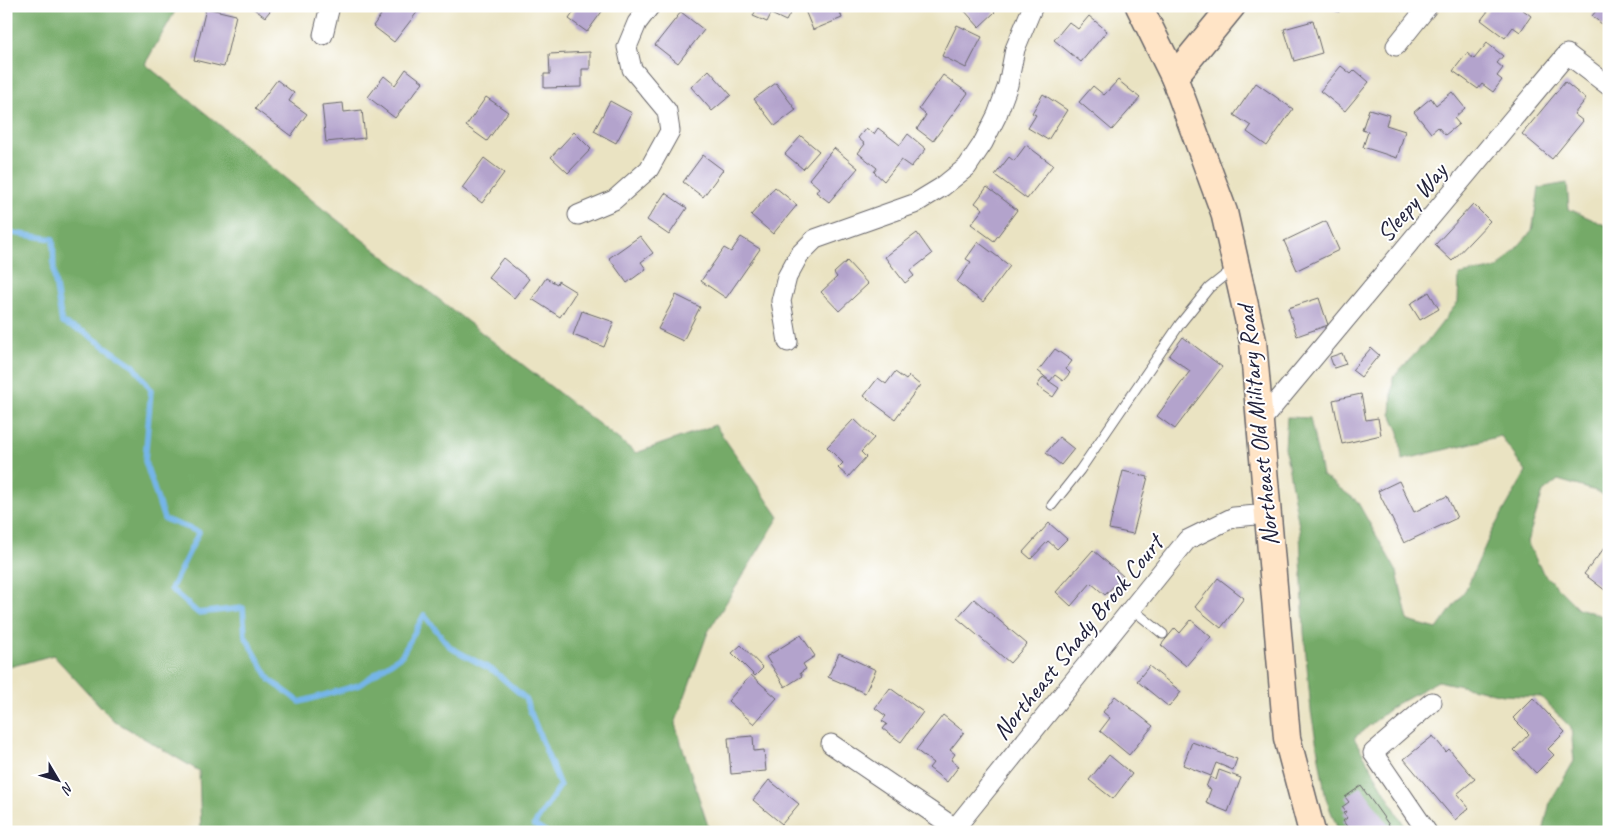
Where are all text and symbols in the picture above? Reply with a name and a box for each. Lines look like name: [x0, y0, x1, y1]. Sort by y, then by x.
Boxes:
street label: Sleepy Way: [1369, 154, 1456, 249]
street label: Northeast Old Military Road: [1229, 301, 1287, 548]
street label: Northeast Shady Brook Court: [985, 526, 1173, 747]
north arrow: [32, 756, 82, 806]
text: N: [57, 779, 77, 798]

